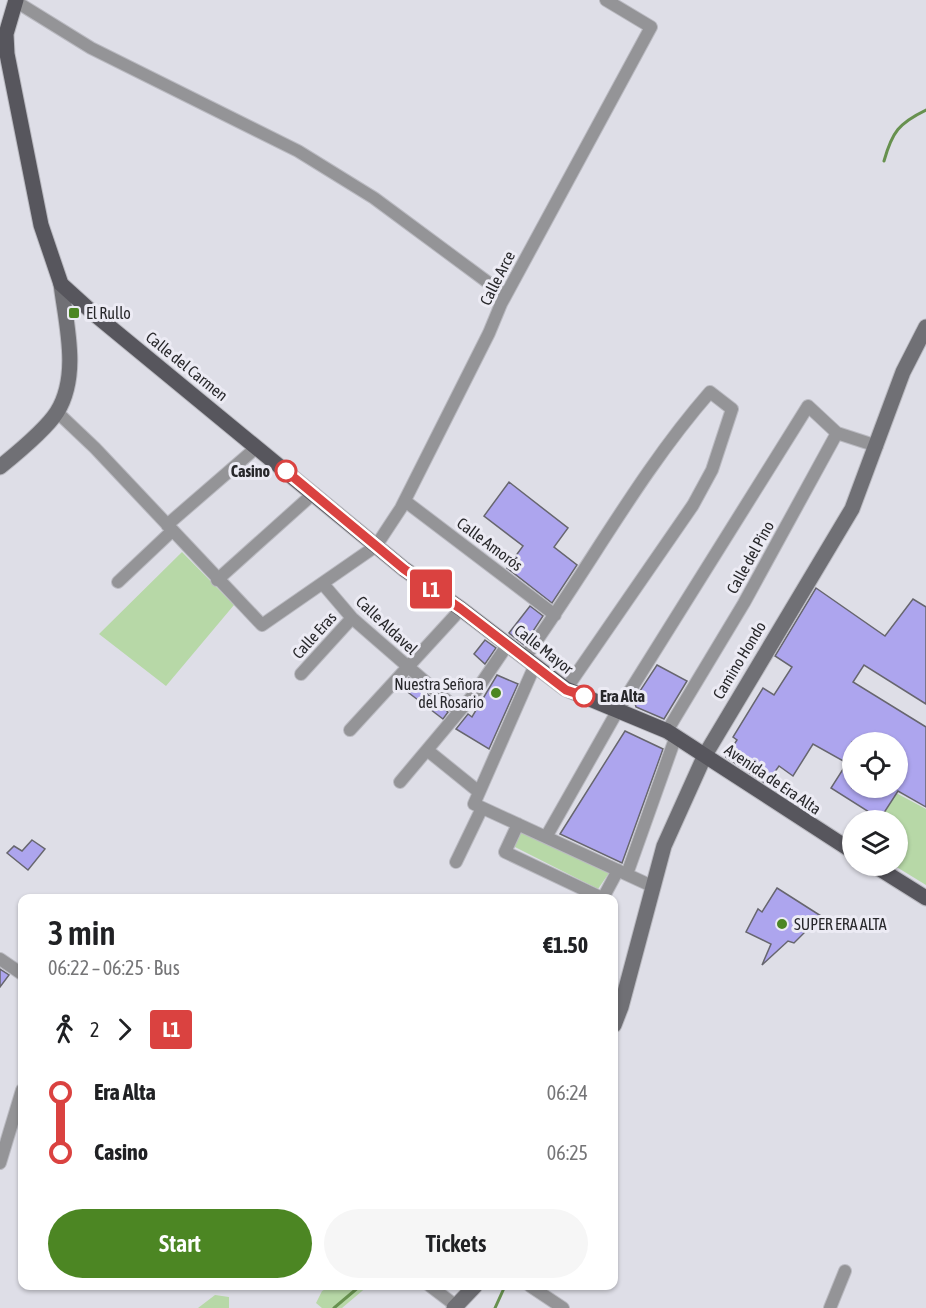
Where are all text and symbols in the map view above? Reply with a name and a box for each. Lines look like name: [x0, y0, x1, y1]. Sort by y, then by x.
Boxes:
street label: Calle Arce: [476, 248, 518, 308]
place label: El Rullo: [86, 304, 131, 322]
marker: El Rullo: [67, 306, 81, 320]
street label: Calle del Carmen: [143, 328, 231, 404]
marker: Casino: [275, 460, 297, 482]
place label: Casino: [231, 462, 270, 480]
street label: Calle Amorós: [454, 514, 527, 575]
street label: Calle del Pino: [723, 518, 777, 596]
line badge: L1: [404, 570, 458, 608]
text: L1: [422, 577, 440, 601]
street label: Calle Aldavel: [353, 592, 422, 658]
street label: Calle Eras: [288, 608, 340, 662]
street label: Camino Hondo: [709, 618, 769, 702]
street label: Calle Mayor: [511, 621, 577, 678]
place label: Nuestra Señora del Rosario: [394, 675, 484, 711]
marker: Era Alta: [573, 685, 595, 707]
marker: Nuestra Señora del Rosario: [489, 686, 503, 700]
place label: Era Alta: [600, 687, 645, 705]
map controls: [842, 732, 908, 876]
button: locate: [842, 732, 908, 798]
street label: Avenida de Era Alta: [721, 740, 825, 818]
button: layers: [842, 810, 908, 876]
text: 3 min: [48, 914, 115, 952]
place label: SUPER ERA ALTA: [794, 915, 887, 933]
marker: SUPER ERA ALTA: [775, 917, 789, 931]
text: €1.50: [543, 932, 588, 958]
text: 06:22 – 06:25 · Bus: [48, 956, 180, 979]
icon: walk: [48, 1013, 81, 1046]
icon: forward: [108, 1013, 141, 1046]
text: L1: [162, 1017, 180, 1041]
text: 2: [90, 1018, 99, 1041]
text: Era Alta: [94, 1079, 156, 1105]
text: 06:24: [547, 1081, 588, 1104]
text: Casino: [94, 1139, 148, 1165]
text: 06:25: [547, 1141, 588, 1164]
button: Start: [48, 1209, 312, 1278]
button: Tickets: [324, 1209, 588, 1278]

